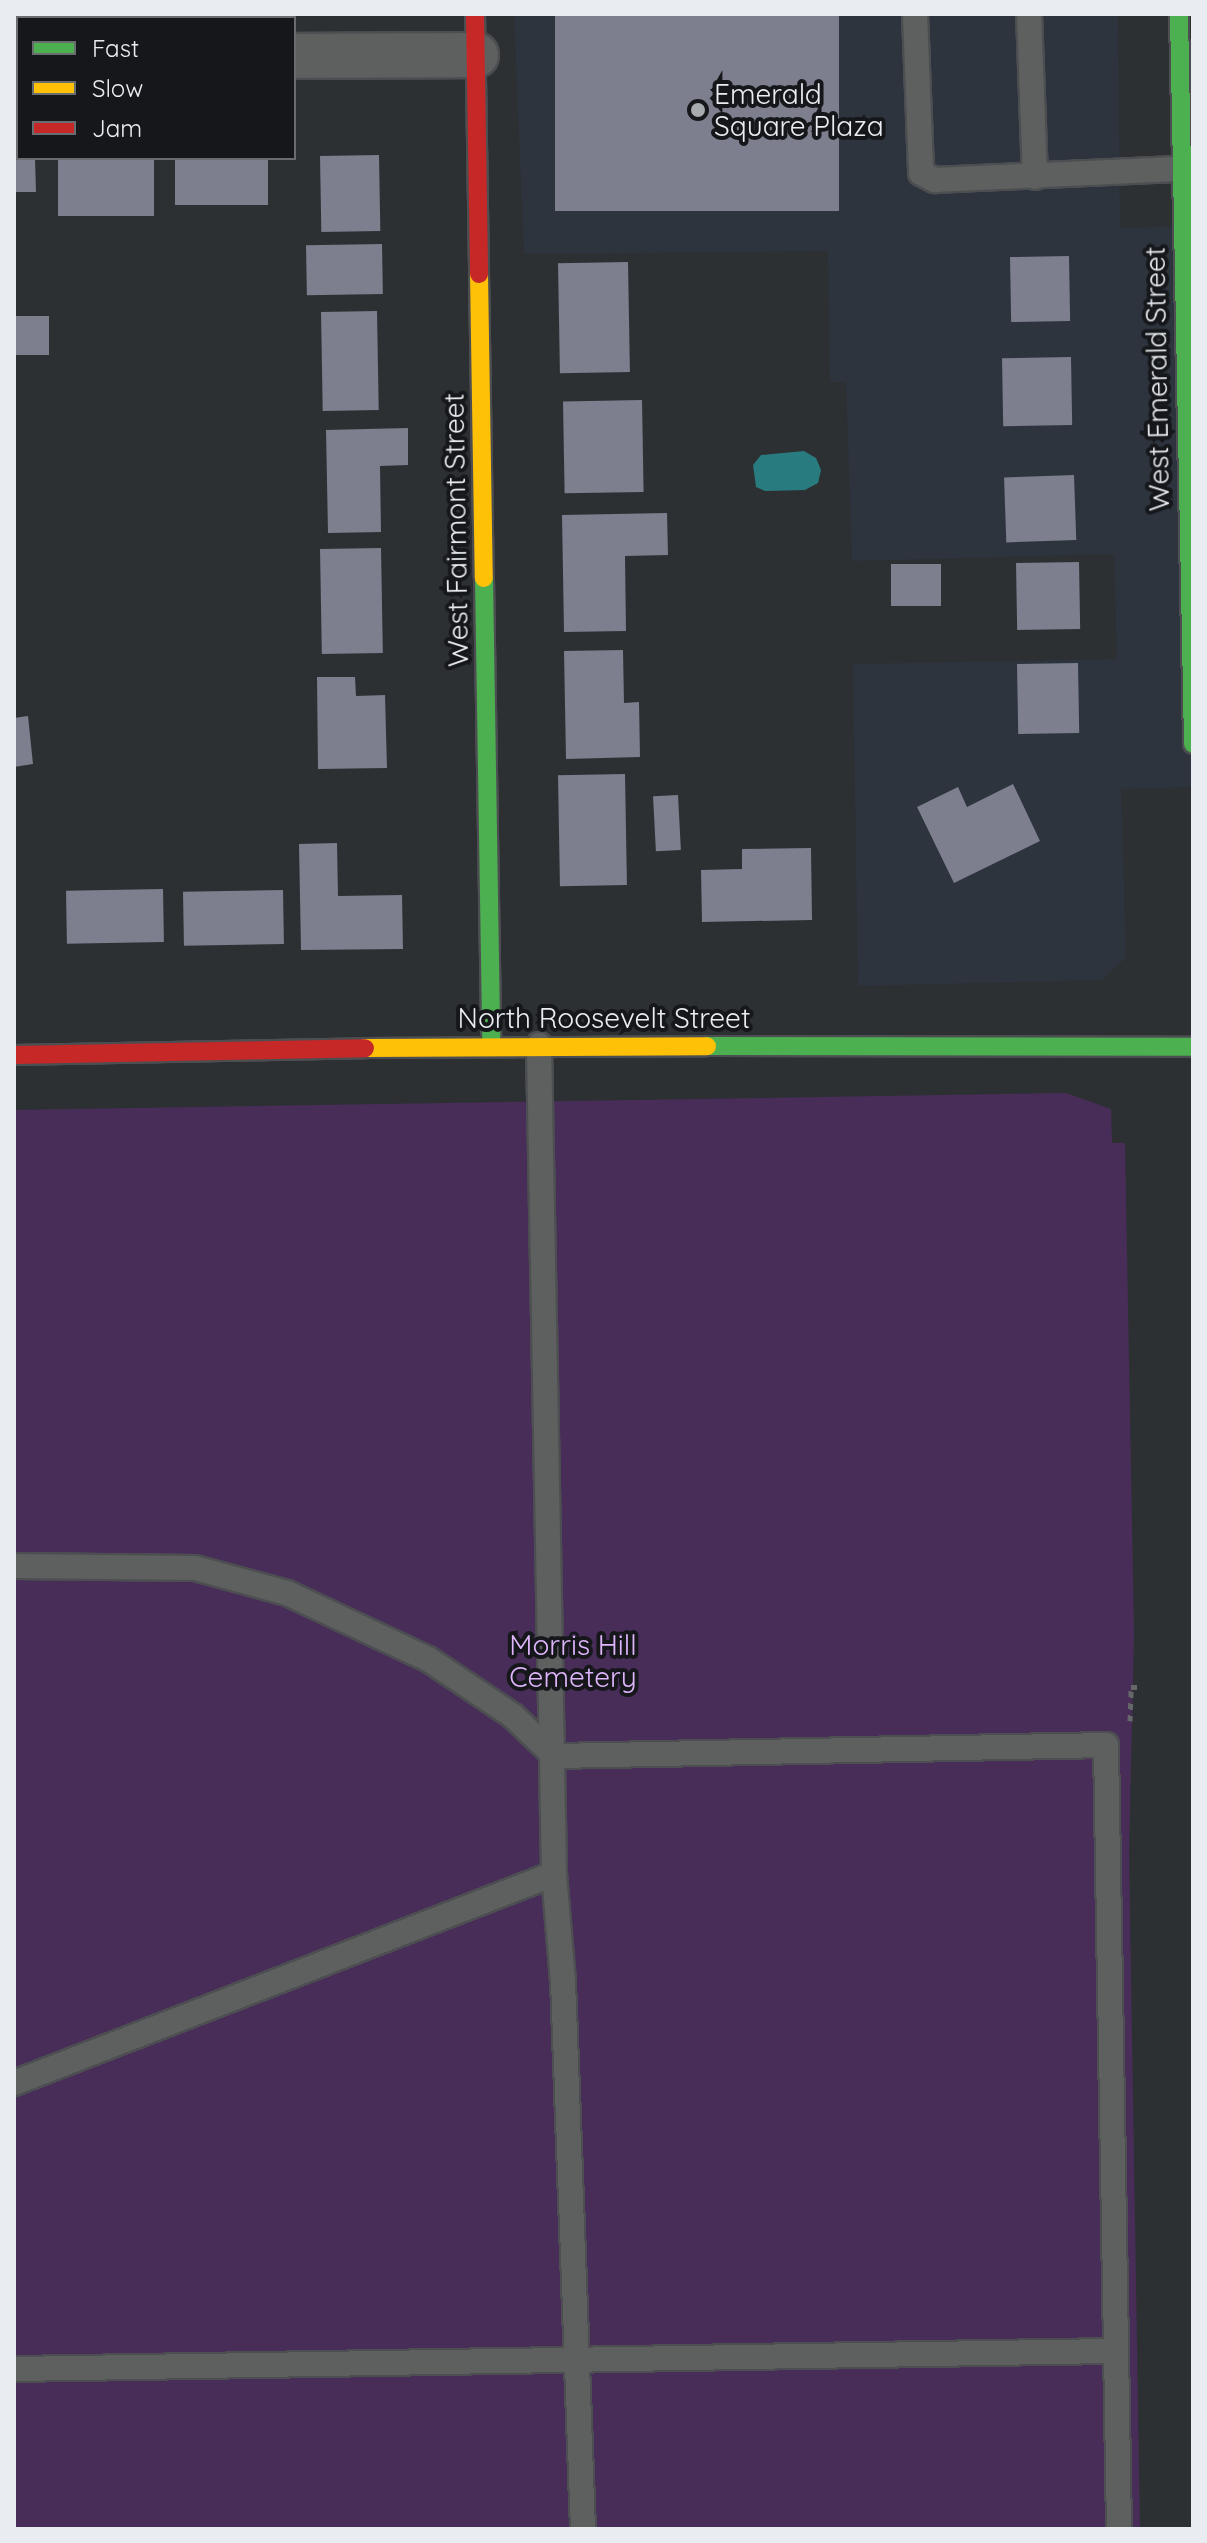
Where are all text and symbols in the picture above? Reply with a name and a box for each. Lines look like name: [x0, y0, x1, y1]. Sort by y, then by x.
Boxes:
legend: [16, 16, 296, 160]
text: Fast: [92, 33, 139, 63]
text: Slow: [92, 73, 143, 103]
place label: Emerald Square Plaza: [714, 77, 884, 143]
marker: Emerald Square Plaza: [689, 101, 707, 119]
text: Jam: [92, 113, 142, 143]
street label: West Emerald Street: [1138, 246, 1176, 512]
street label: West Fairmont Street: [437, 393, 475, 667]
street label: North Roosevelt Street: [458, 1001, 750, 1035]
park label: Morris Hill Cemetery: [509, 1628, 637, 1694]

